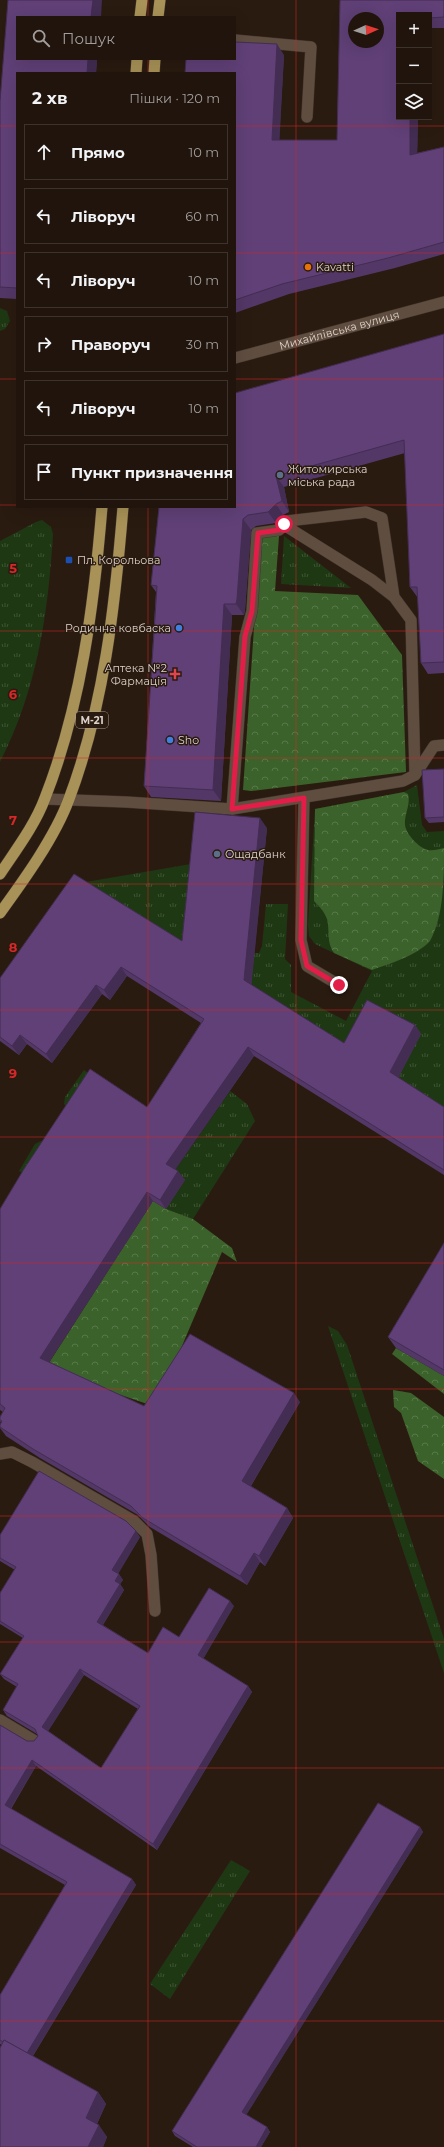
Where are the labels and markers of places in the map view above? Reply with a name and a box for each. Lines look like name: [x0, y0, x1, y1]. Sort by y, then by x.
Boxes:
place label: Kavatti: [316, 260, 354, 274]
marker: Kavatti: [303, 262, 313, 272]
place label: Житомирська міська рада: [288, 462, 367, 489]
marker: Житомирська міська рада: [275, 470, 285, 480]
place label: Пл. Корольова: [77, 553, 160, 567]
marker: Пл. Корольова: [64, 555, 74, 565]
place label: Родинна ковбаска: [65, 621, 171, 635]
marker: Родинна ковбаска: [174, 623, 184, 633]
place label: Аптека №2 Фармація: [104, 661, 167, 688]
marker: Аптека №2 Фармація: [170, 669, 180, 679]
place label: Sho: [178, 733, 199, 747]
marker: Sho: [165, 735, 175, 745]
place label: Ощадбанк: [225, 847, 286, 861]
marker: Ощадбанк: [212, 849, 222, 859]

